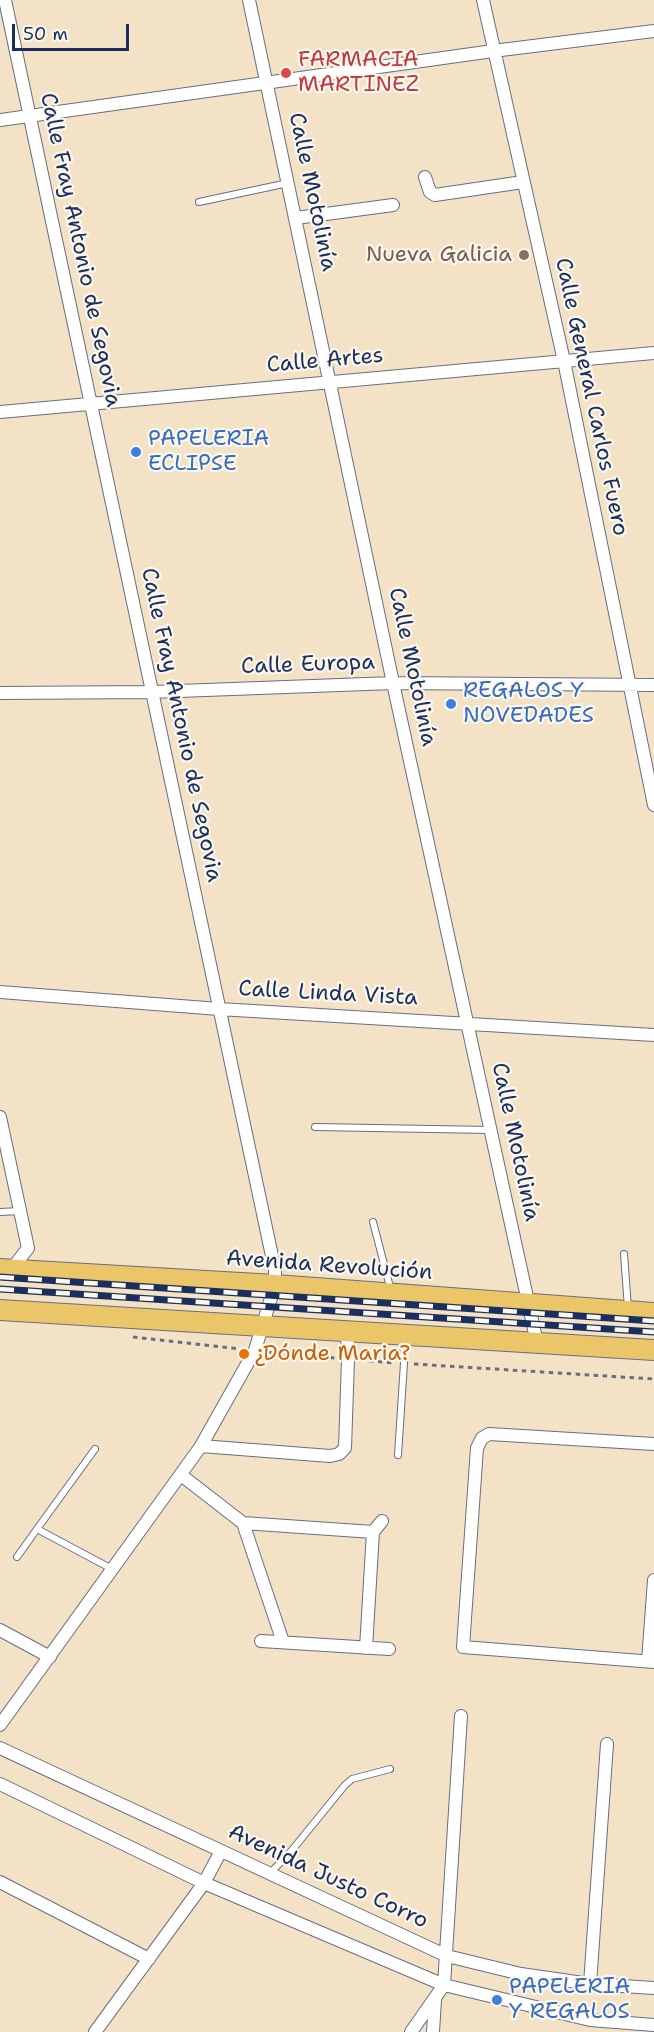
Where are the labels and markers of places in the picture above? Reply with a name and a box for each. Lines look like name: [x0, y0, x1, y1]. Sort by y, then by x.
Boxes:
place label: FARMACIA MARTINEZ: [298, 47, 419, 98]
marker: FARMACIA MARTINEZ: [279, 66, 293, 80]
place label: Nueva Galicia: [366, 242, 512, 268]
marker: Nueva Galicia: [517, 248, 531, 262]
place label: PAPELERIA ECLIPSE: [148, 426, 269, 478]
marker: PAPELERIA ECLIPSE: [129, 445, 143, 459]
place label: REGALOS Y NOVEDADES: [463, 678, 594, 730]
marker: REGALOS Y NOVEDADES: [444, 697, 458, 711]
place label: ¿Dónde Maria?: [256, 1341, 410, 1367]
marker: ¿Dónde Maria?: [237, 1347, 251, 1361]
place label: PAPELERIA Y REGALOS: [509, 1974, 630, 2026]
marker: PAPELERIA Y REGALOS: [490, 1993, 504, 2007]

